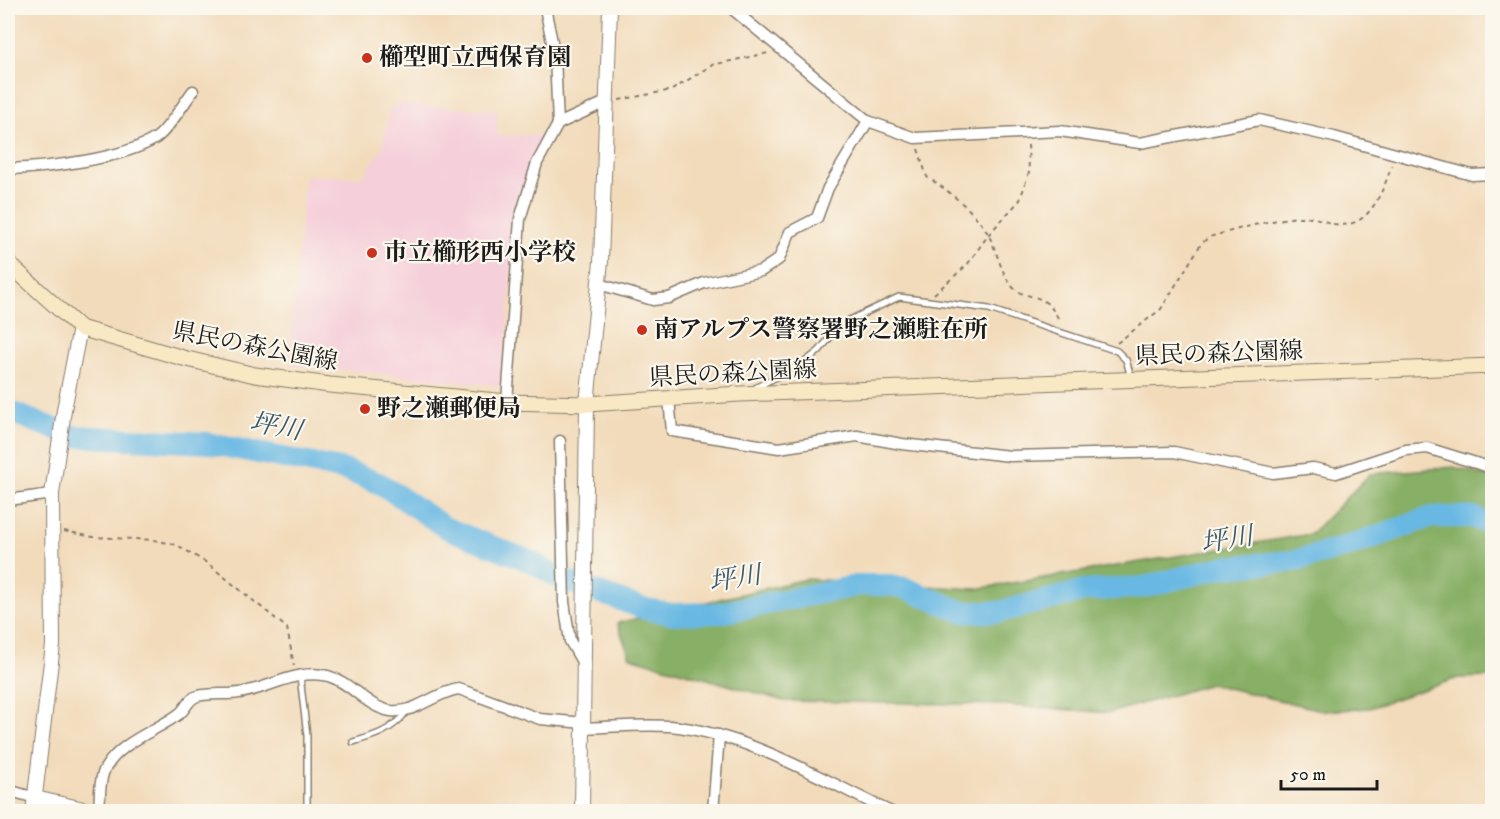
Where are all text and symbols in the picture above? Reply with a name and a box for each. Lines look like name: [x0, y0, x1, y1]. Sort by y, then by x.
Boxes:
place label: 櫛型町立西保育園: [379, 43, 571, 73]
marker: 櫛型町立西保育園: [360, 51, 374, 65]
place label: 市立櫛形西小学校: [384, 238, 576, 268]
marker: 市立櫛形西小学校: [365, 246, 379, 260]
place label: 南アルプス警察署野之瀬駐在所: [654, 315, 988, 345]
street label: 県民の森公園線: [170, 316, 340, 378]
marker: 南アルプス警察署野之瀬駐在所: [635, 323, 649, 337]
street label: 県民の森公園線: [1135, 336, 1303, 372]
street label: 県民の森公園線: [648, 355, 818, 393]
place label: 野之瀬郵便局: [377, 394, 521, 424]
marker: 野之瀬郵便局: [358, 402, 372, 416]
water label: 坪川: [247, 406, 308, 449]
water label: 坪川: [1199, 519, 1258, 560]
water label: 坪川: [707, 558, 766, 599]
scale bar: [1281, 753, 1377, 791]
text: 50 m: [1290, 764, 1326, 786]

